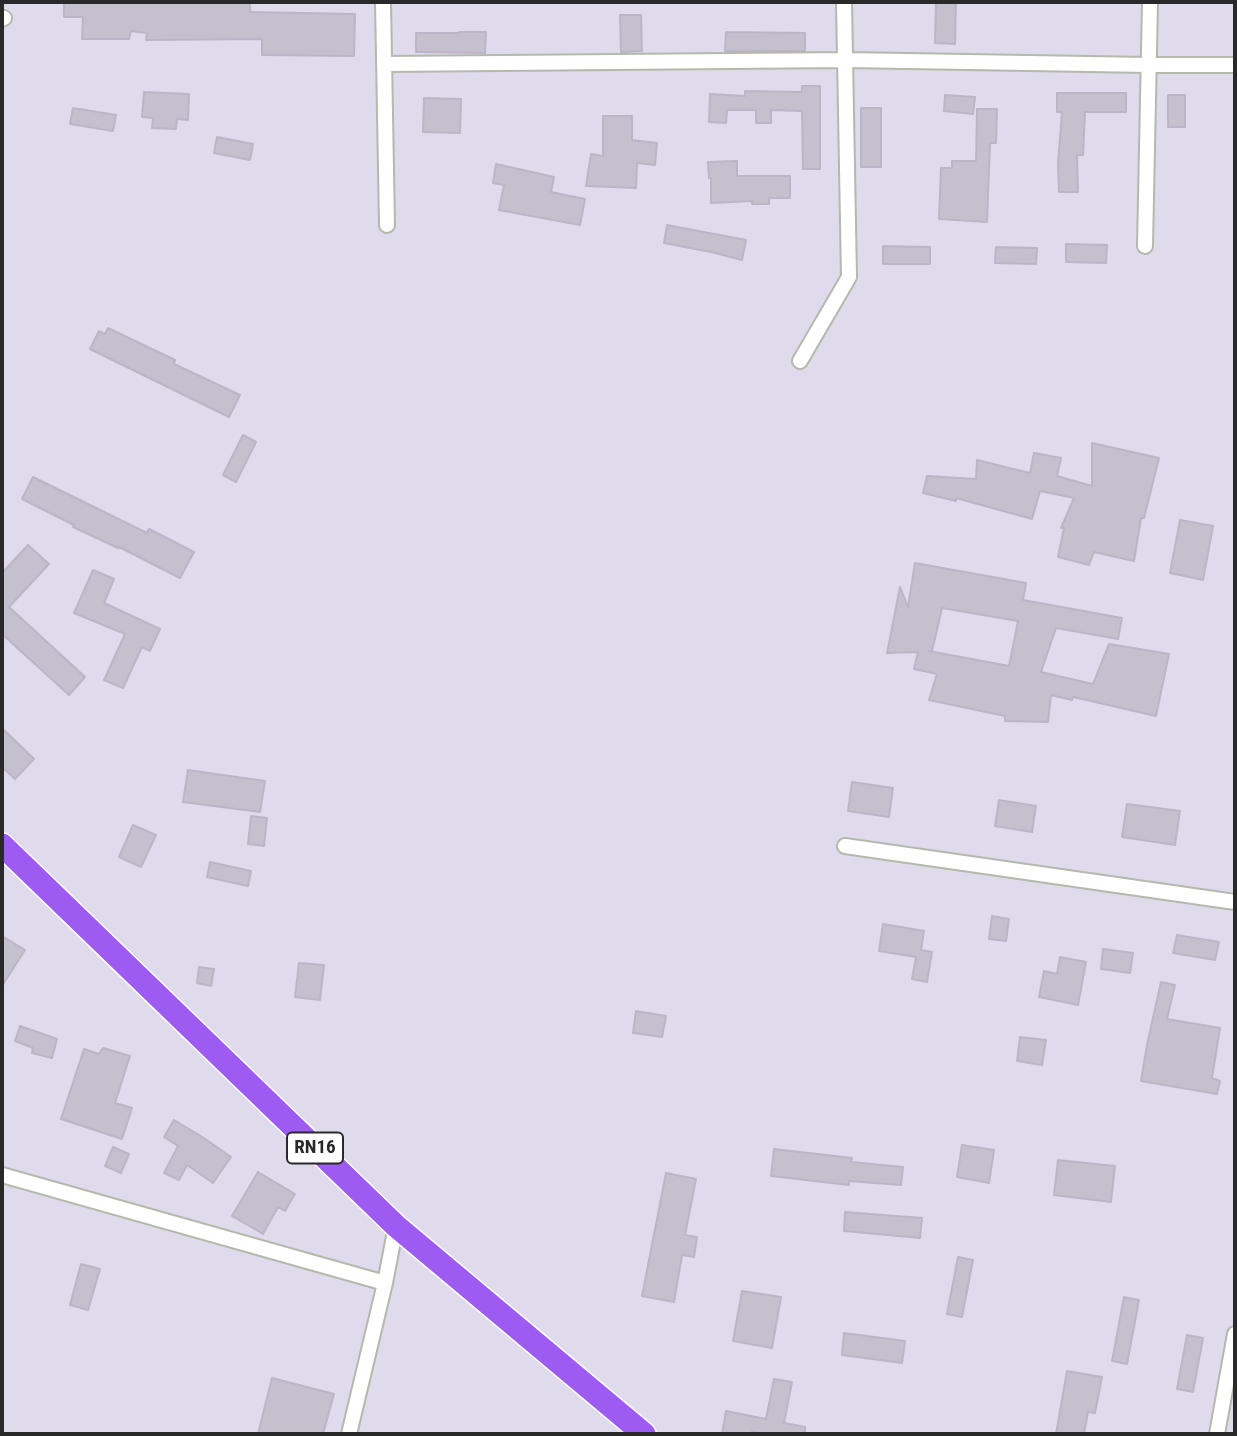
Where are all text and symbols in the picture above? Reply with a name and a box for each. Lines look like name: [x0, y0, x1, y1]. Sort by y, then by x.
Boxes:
road number: RN16: [287, 1132, 343, 1164]

